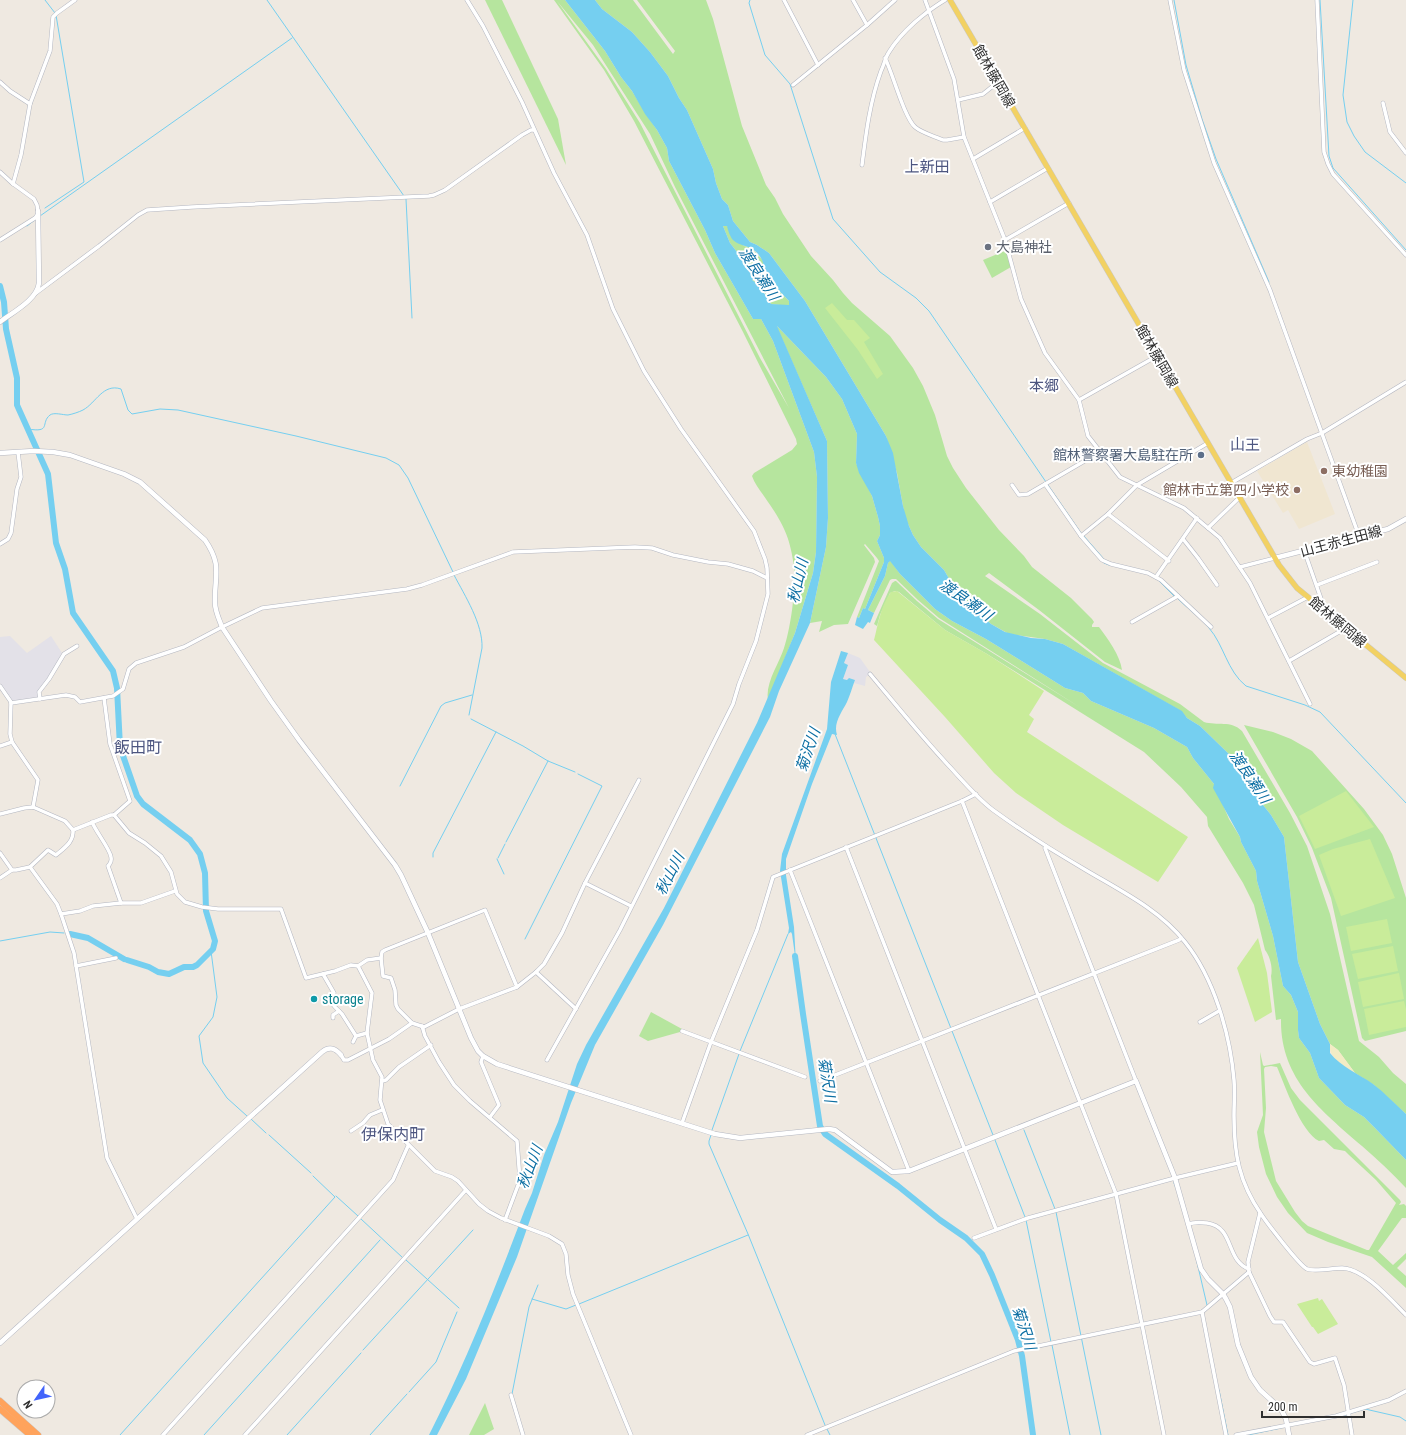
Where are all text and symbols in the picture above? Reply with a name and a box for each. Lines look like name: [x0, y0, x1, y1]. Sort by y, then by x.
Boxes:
street label: 館林藤岡線: [970, 42, 1018, 110]
district label: 上新田: [904, 158, 950, 176]
place label: 大島神社: [996, 239, 1052, 255]
marker: 大島神社: [983, 242, 993, 252]
water label: 渡良瀬川: [735, 244, 784, 306]
street label: 館林藤岡線: [1133, 322, 1181, 390]
district label: 本郷: [1029, 377, 1059, 395]
district label: 山王: [1230, 436, 1260, 454]
place label: 館林警察署大島駐在所: [1053, 447, 1193, 463]
marker: 館林警察署大島駐在所: [1196, 450, 1206, 460]
place label: 東幼稚園: [1332, 463, 1388, 479]
marker: 東幼稚園: [1319, 466, 1329, 476]
place label: 館林市立第四小学校: [1163, 482, 1289, 498]
marker: 館林市立第四小学校: [1292, 485, 1302, 495]
street label: 山王赤生田線: [1298, 522, 1384, 560]
water label: 秋山川: [784, 555, 812, 605]
water label: 渡良瀬川: [936, 575, 997, 626]
street label: 館林藤岡線: [1306, 593, 1370, 651]
water label: 菊沢川: [792, 724, 824, 774]
district label: 飯田町: [114, 738, 162, 757]
water label: 渡良瀬川: [1226, 747, 1275, 809]
water label: 秋山川: [652, 848, 689, 898]
place label: storage: [322, 991, 364, 1007]
marker: storage: [309, 994, 319, 1004]
water label: 菊沢川: [815, 1056, 840, 1106]
district label: 伊保内町: [361, 1125, 425, 1144]
water label: 秋山川: [514, 1141, 547, 1191]
water label: 菊沢川: [1008, 1304, 1040, 1354]
north arrow: [16, 1379, 56, 1419]
scale bar: [1262, 1393, 1364, 1419]
text: N: [21, 1398, 35, 1411]
text: 200 m: [1268, 1400, 1298, 1414]

